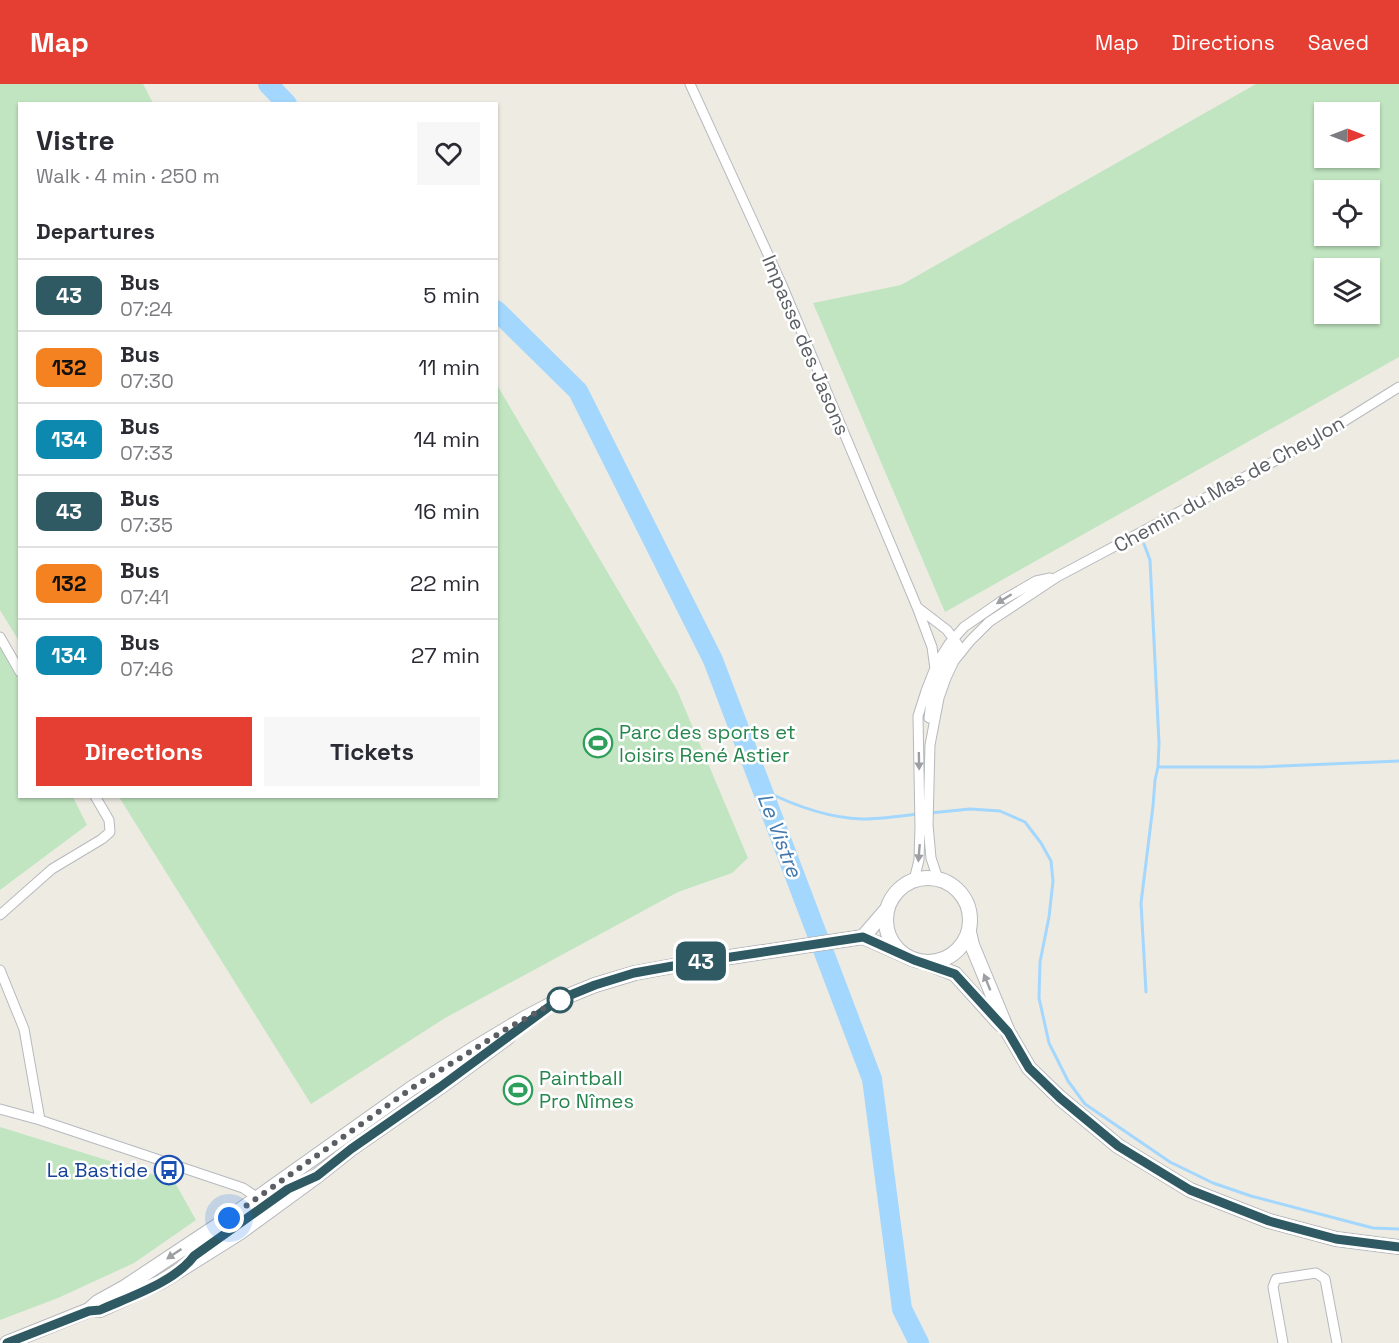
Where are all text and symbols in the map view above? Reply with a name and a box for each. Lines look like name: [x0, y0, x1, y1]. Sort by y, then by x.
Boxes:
text: Map: [30, 24, 89, 60]
text: Map: [1095, 29, 1139, 56]
text: Directions: [1172, 29, 1275, 56]
text: Saved: [1308, 29, 1369, 56]
north arrow: [1314, 102, 1380, 168]
map controls: [1314, 102, 1380, 324]
text: Vistre: [36, 122, 115, 158]
button: heart: [417, 122, 480, 185]
text: Walk · 4 min · 250 m: [36, 163, 220, 189]
button: locate: [1314, 180, 1380, 246]
text: Departures: [36, 217, 155, 245]
street label: Impasse des Jasons: [756, 251, 856, 439]
button: layers: [1314, 258, 1380, 324]
text: Bus: [120, 268, 160, 296]
text: 5 min: [423, 281, 480, 309]
text: 43: [56, 282, 82, 309]
text: 07:24: [120, 296, 173, 322]
text: Bus: [120, 340, 160, 368]
text: 11 min: [418, 353, 480, 381]
text: 132: [52, 354, 86, 381]
text: 07:30: [120, 368, 174, 394]
street label: Chemin du Mas de Cheylon: [1109, 410, 1349, 558]
text: Bus: [120, 412, 160, 440]
text: 14 min: [414, 425, 480, 453]
text: 134: [51, 426, 87, 453]
text: 07:33: [120, 440, 173, 466]
text: Bus: [120, 484, 160, 512]
text: 16 min: [414, 497, 480, 525]
text: 43: [56, 498, 82, 525]
text: 07:35: [120, 512, 173, 538]
text: Bus: [120, 556, 160, 584]
text: 22 min: [410, 569, 480, 597]
text: 132: [52, 570, 86, 597]
text: 07:41: [120, 584, 169, 610]
one-way arrow: [996, 594, 1012, 605]
text: Bus: [120, 628, 160, 656]
text: 27 min: [411, 641, 480, 669]
text: 134: [51, 642, 87, 669]
text: 07:46: [120, 656, 174, 682]
button: Directions: [36, 717, 252, 786]
button: Tickets: [264, 717, 480, 786]
place label: Parc des sports et loisirs René Astier: [619, 719, 796, 768]
sports icon: Parc des sports et loisirs René Astier: [582, 727, 614, 759]
one-way arrow: [914, 751, 924, 770]
water label: Le Vistre: [752, 789, 809, 882]
one-way arrow: [914, 844, 924, 863]
line badge: 43: [674, 942, 728, 980]
text: 43: [688, 948, 714, 975]
one-way arrow: [982, 973, 992, 991]
unlabelled marker: [547, 987, 573, 1013]
place label: Paintball Pro Nîmes: [539, 1065, 634, 1114]
sports icon: Paintball Pro Nîmes: [502, 1074, 534, 1106]
bus stop icon: La Bastide: [153, 1154, 185, 1186]
place label: La Bastide: [47, 1157, 148, 1183]
your location: [214, 1203, 244, 1233]
one-way arrow: [166, 1248, 182, 1259]

